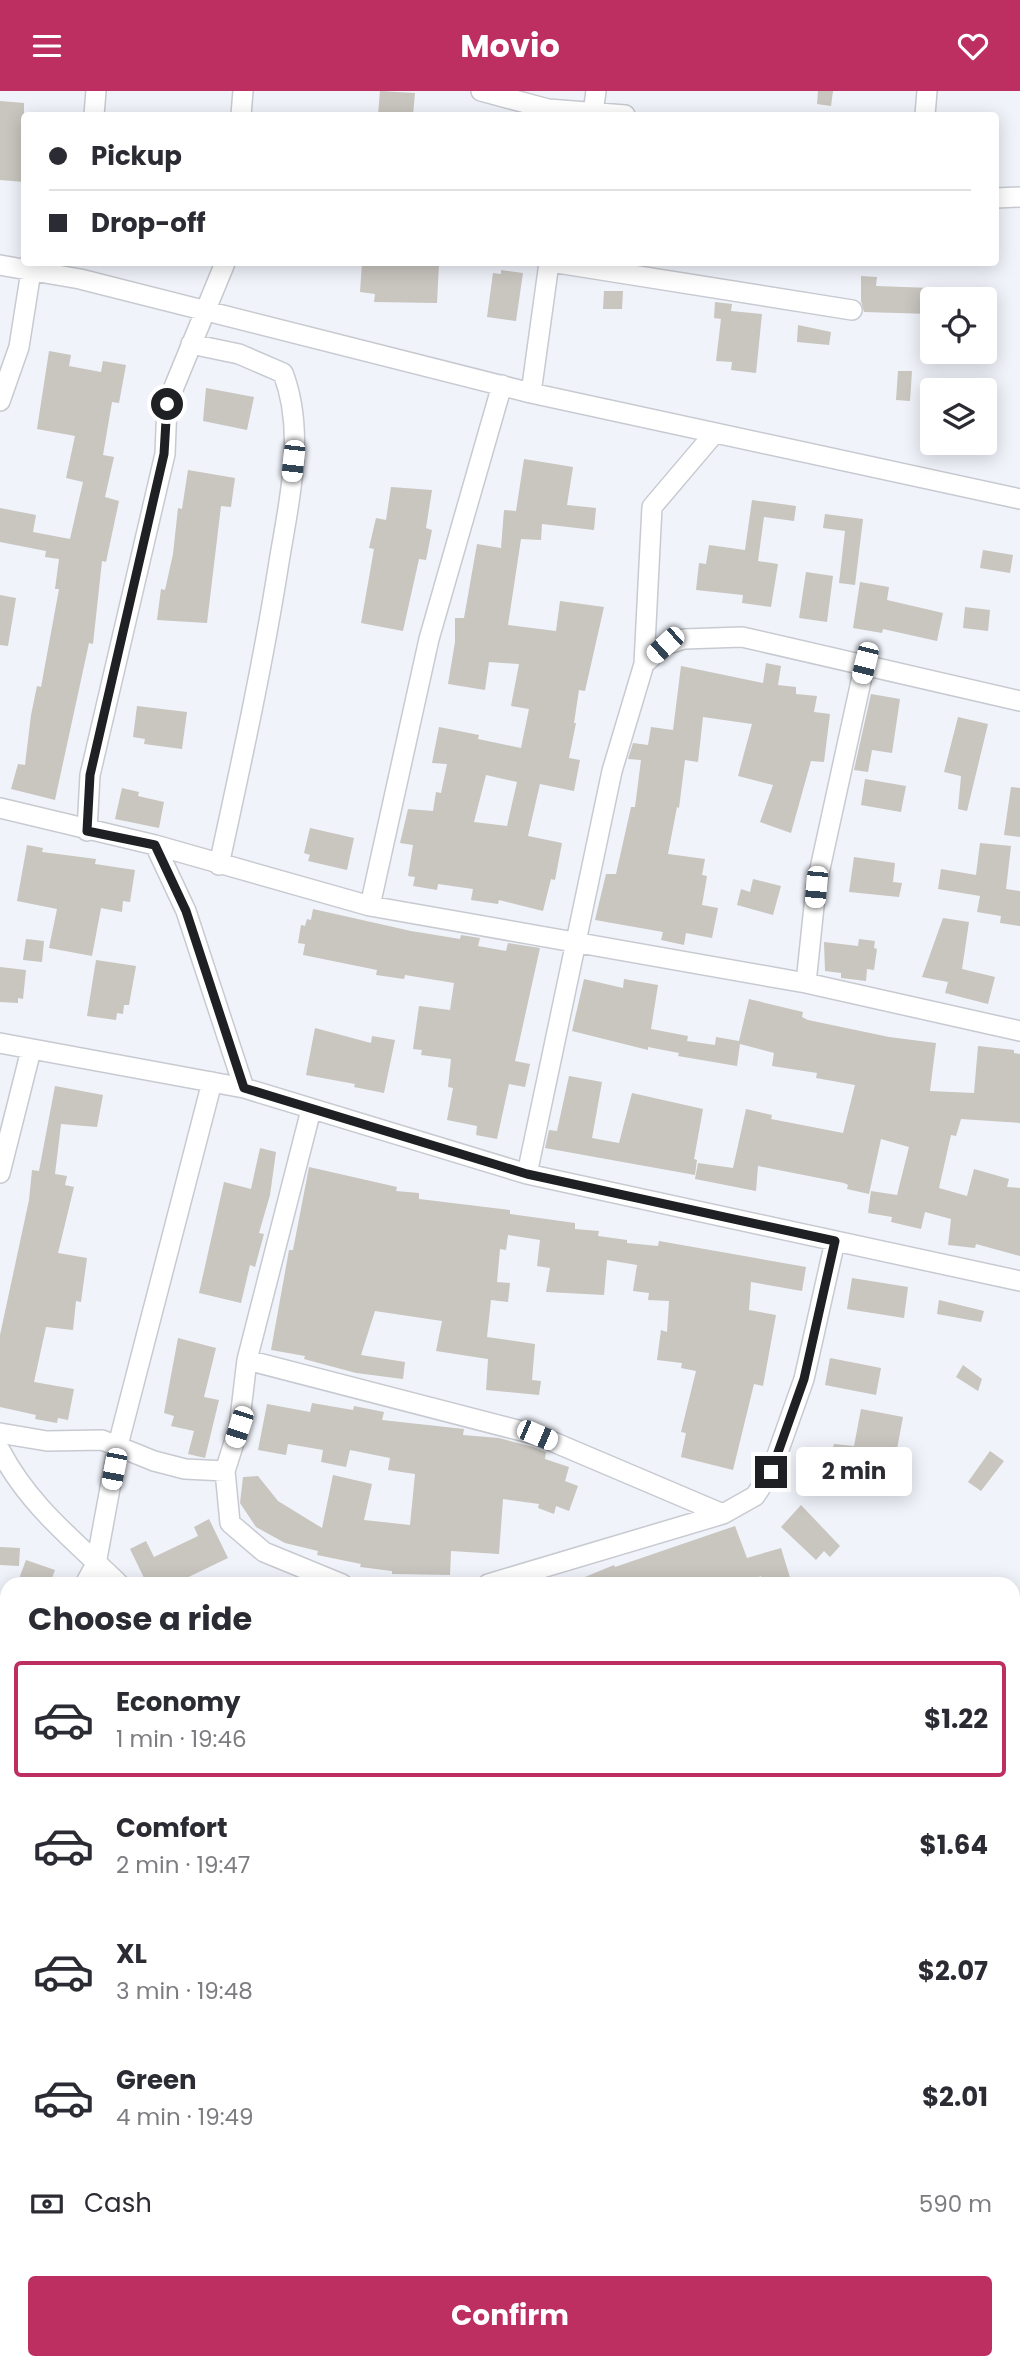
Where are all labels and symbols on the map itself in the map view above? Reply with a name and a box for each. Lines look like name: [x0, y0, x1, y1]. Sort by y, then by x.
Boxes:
route start: [151, 388, 183, 420]
car: [281, 439, 306, 483]
car: [643, 623, 688, 667]
car: [850, 640, 881, 686]
car: [804, 865, 829, 909]
car: [223, 1404, 256, 1450]
car: [514, 1417, 561, 1453]
car: [100, 1446, 129, 1492]
callout: 2 min: [796, 1447, 911, 1497]
route end: [755, 1456, 787, 1488]

